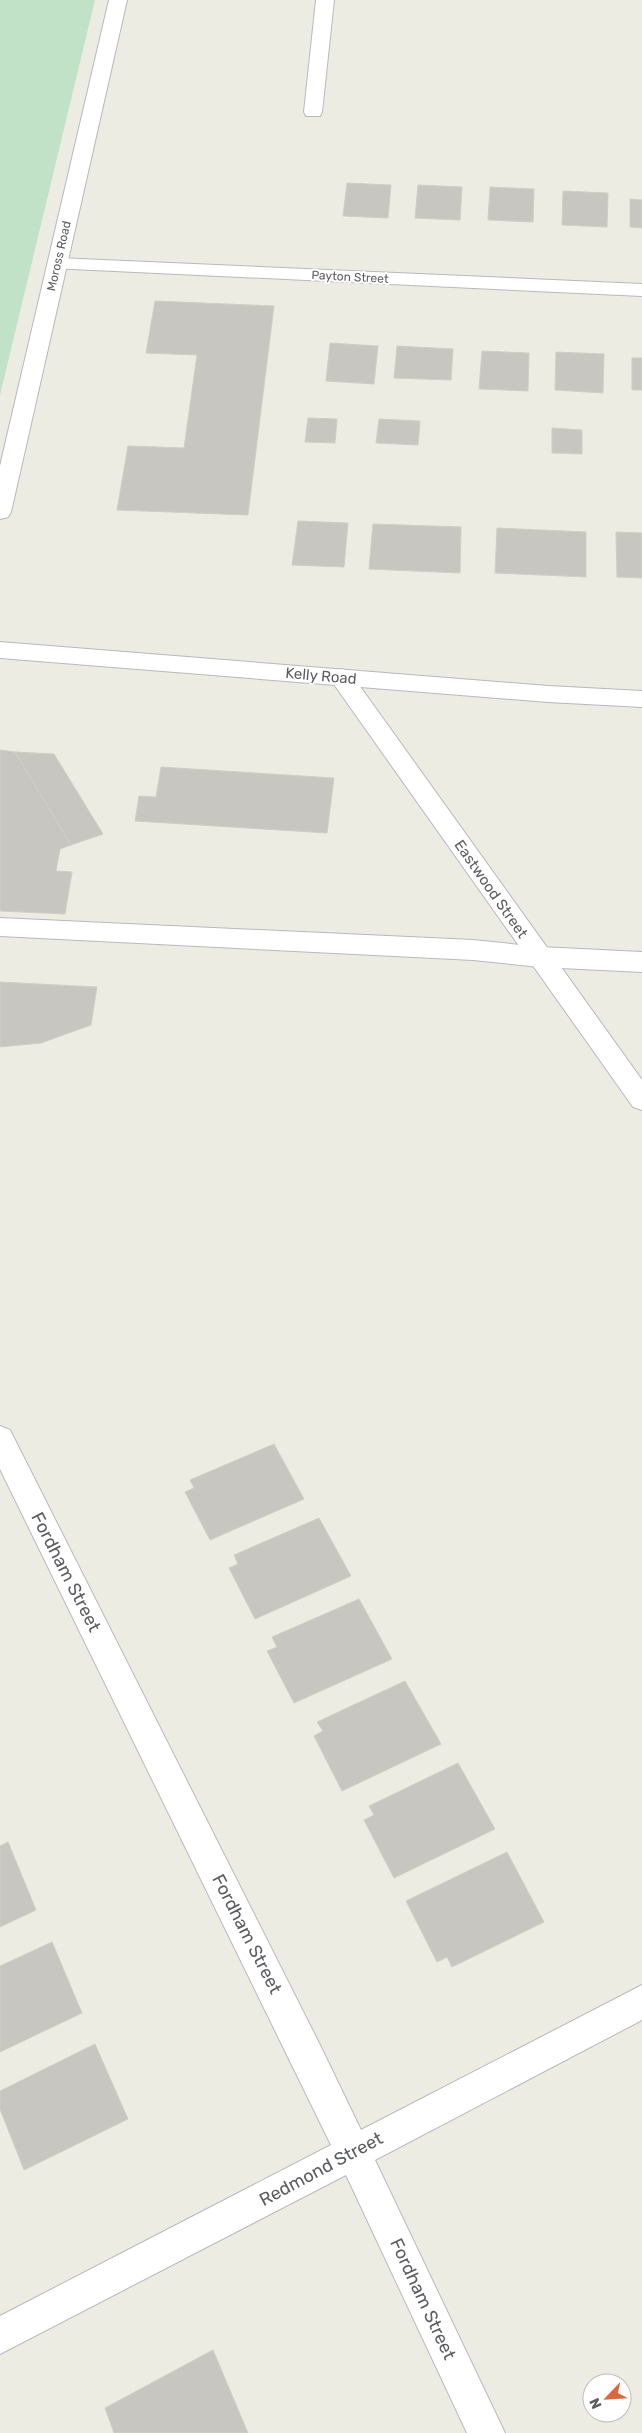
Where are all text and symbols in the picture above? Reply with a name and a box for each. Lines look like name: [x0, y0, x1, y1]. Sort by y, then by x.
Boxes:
street label: Moross Road: [44, 220, 74, 292]
street label: Payton Street: [311, 268, 389, 286]
street label: Kelly Road: [285, 664, 357, 688]
street label: Eastwood Street: [450, 836, 532, 942]
street label: Fordham Street: [26, 1508, 106, 1636]
street label: Fordham Street: [207, 1870, 287, 1998]
street label: Redmond Street: [255, 2127, 387, 2211]
street label: Fordham Street: [385, 2235, 461, 2363]
north arrow: [582, 2373, 632, 2423]
text: N: [586, 2395, 606, 2411]

